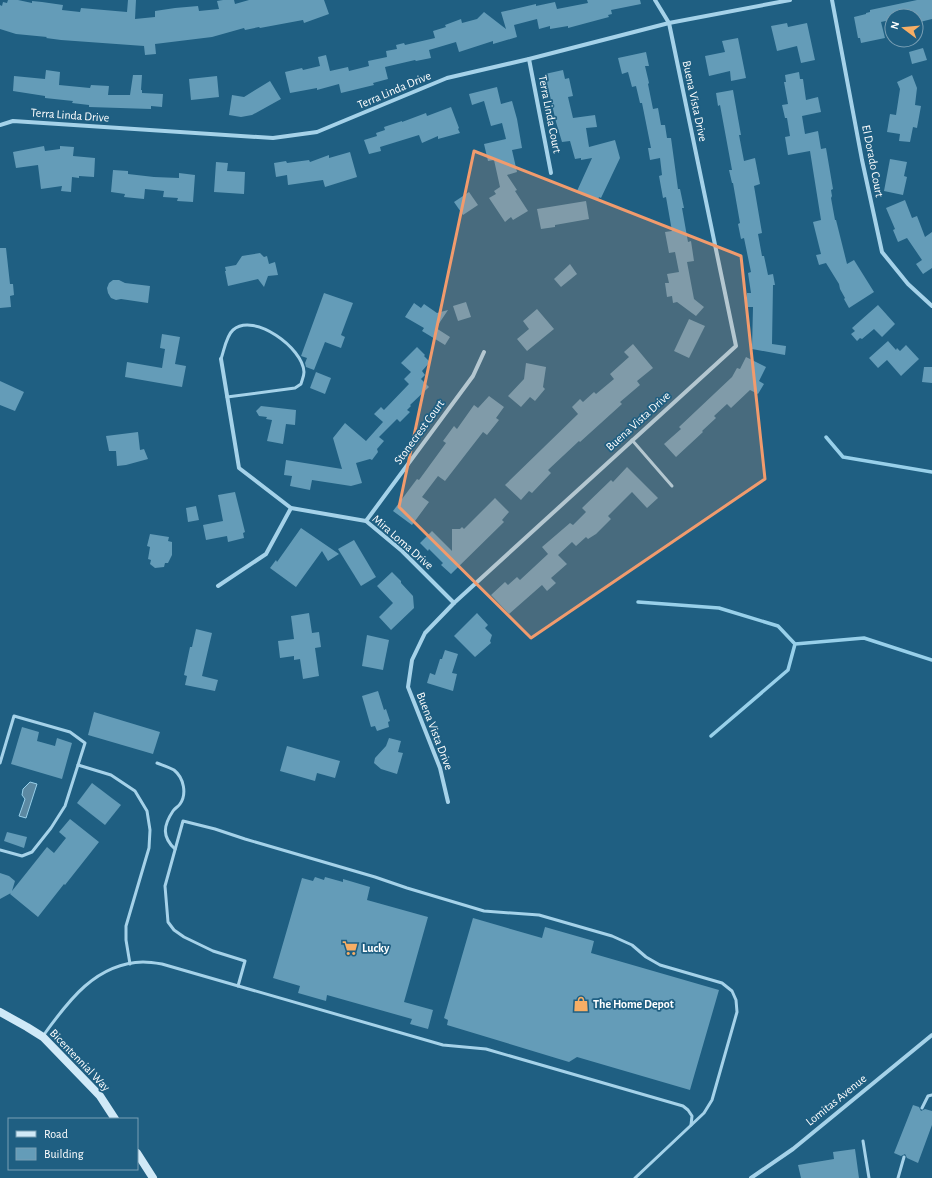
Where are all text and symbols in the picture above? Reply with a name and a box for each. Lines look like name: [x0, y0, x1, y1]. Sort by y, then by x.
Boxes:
north arrow: [884, 8, 924, 48]
text: N: [889, 20, 901, 31]
street label: Buena Vista Drive: [681, 60, 709, 142]
street label: Terra Linda Drive: [355, 69, 433, 111]
street label: Terra Linda Court: [537, 74, 563, 154]
street label: Terra Linda Drive: [30, 106, 110, 124]
street label: El Dorado Court: [860, 124, 886, 198]
street label: Buena Vista Drive: [603, 389, 673, 453]
street label: Stonecrest Court: [392, 397, 446, 467]
street label: Mira Loma Drive: [370, 512, 436, 572]
street label: Buena Vista Drive: [415, 690, 455, 772]
supermarket icon: Lucky: [341, 939, 359, 957]
place label: Lucky: [362, 942, 390, 955]
shop icon: The Home Depot: [572, 995, 590, 1013]
place label: The Home Depot: [593, 998, 674, 1010]
street label: Bicentennial Way: [47, 1027, 112, 1094]
street label: Lomitas Avenue: [804, 1072, 868, 1128]
legend: [8, 1118, 138, 1170]
text: Road: [44, 1128, 68, 1140]
text: Building: [44, 1148, 84, 1160]

